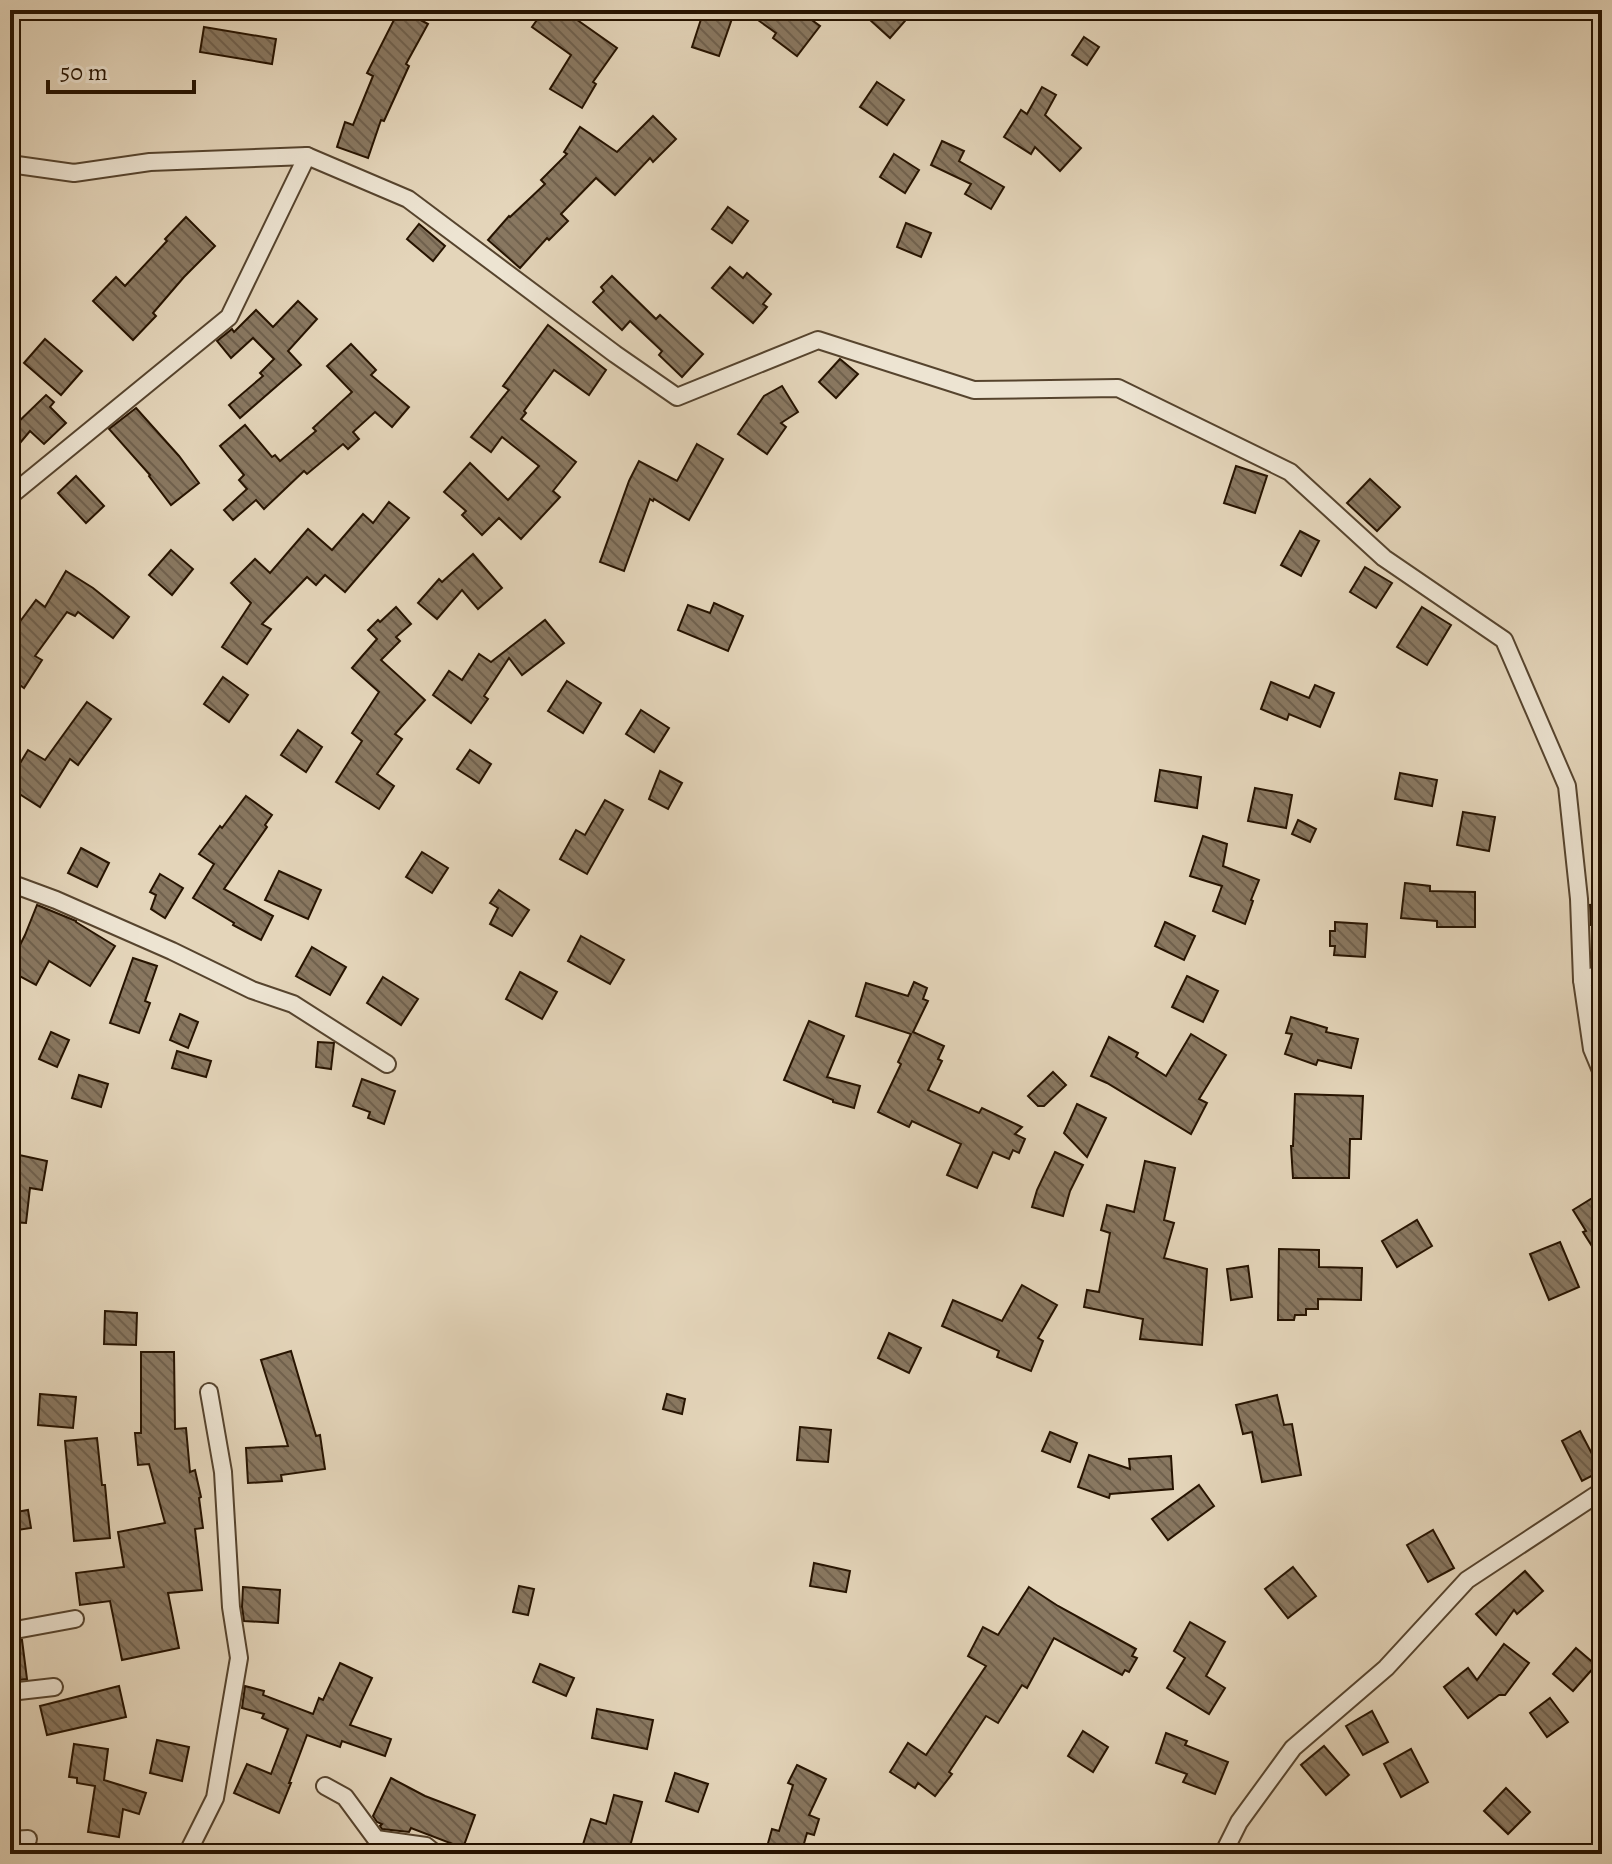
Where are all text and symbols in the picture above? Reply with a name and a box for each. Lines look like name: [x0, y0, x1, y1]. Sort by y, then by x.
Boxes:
scale bar: [48, 44, 194, 94]
text: 50 m: [60, 56, 108, 88]

